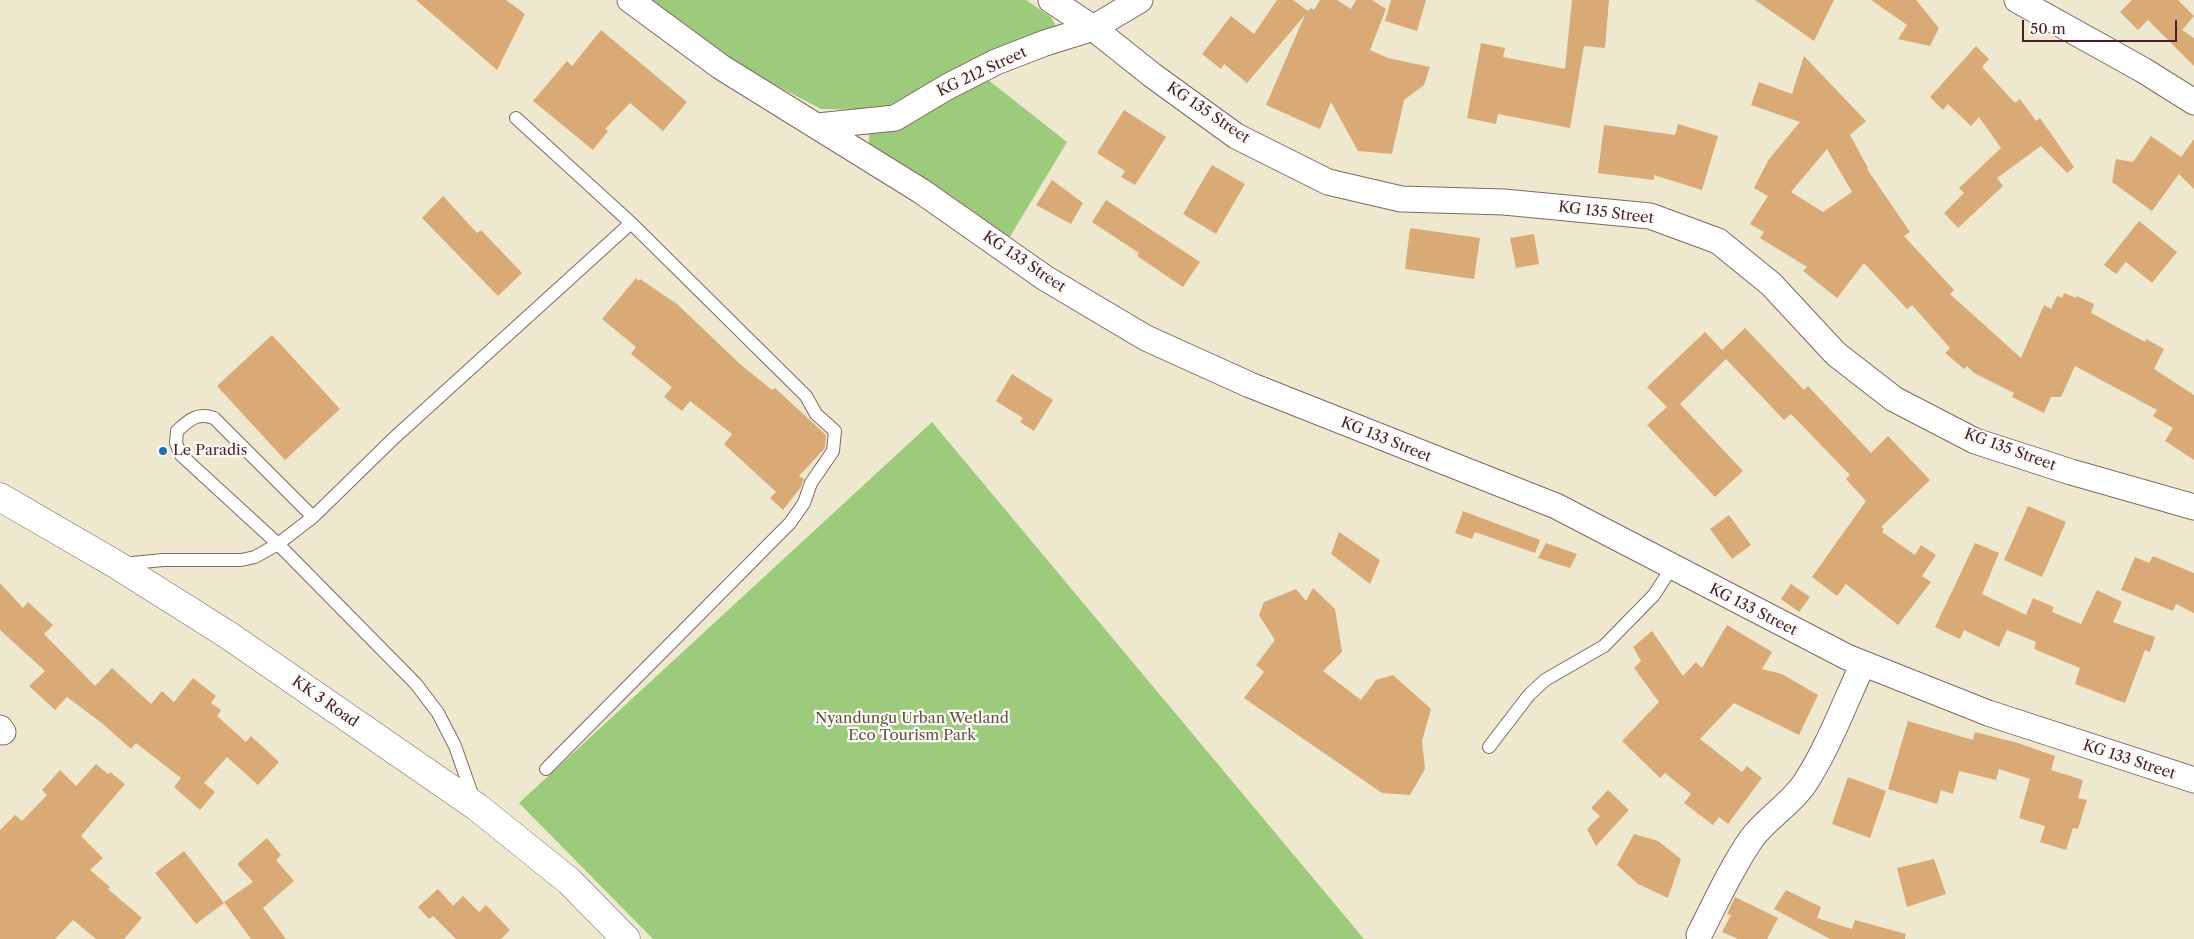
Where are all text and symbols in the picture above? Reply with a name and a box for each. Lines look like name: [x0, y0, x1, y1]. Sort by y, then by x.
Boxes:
scale bar: [2024, 10, 2179, 42]
text: 50 m: [2030, 19, 2066, 38]
street label: KG 212 Street: [934, 43, 1030, 101]
street label: KG 135 Street: [1163, 79, 1253, 147]
street label: KG 135 Street: [1557, 198, 1655, 228]
street label: KG 133 Street: [979, 228, 1069, 296]
street label: KG 133 Street: [1338, 414, 1434, 466]
street label: KG 135 Street: [1962, 425, 2058, 475]
place label: Le Paradis: [173, 442, 247, 460]
marker: Le Paradis: [157, 445, 169, 457]
street label: KG 133 Street: [1706, 580, 1800, 640]
street label: KK 3 Road: [288, 673, 362, 731]
park label: Nyandungu Urban Wetland Eco Tourism Park: [815, 710, 1009, 745]
street label: KG 133 Street: [2080, 737, 2178, 783]

